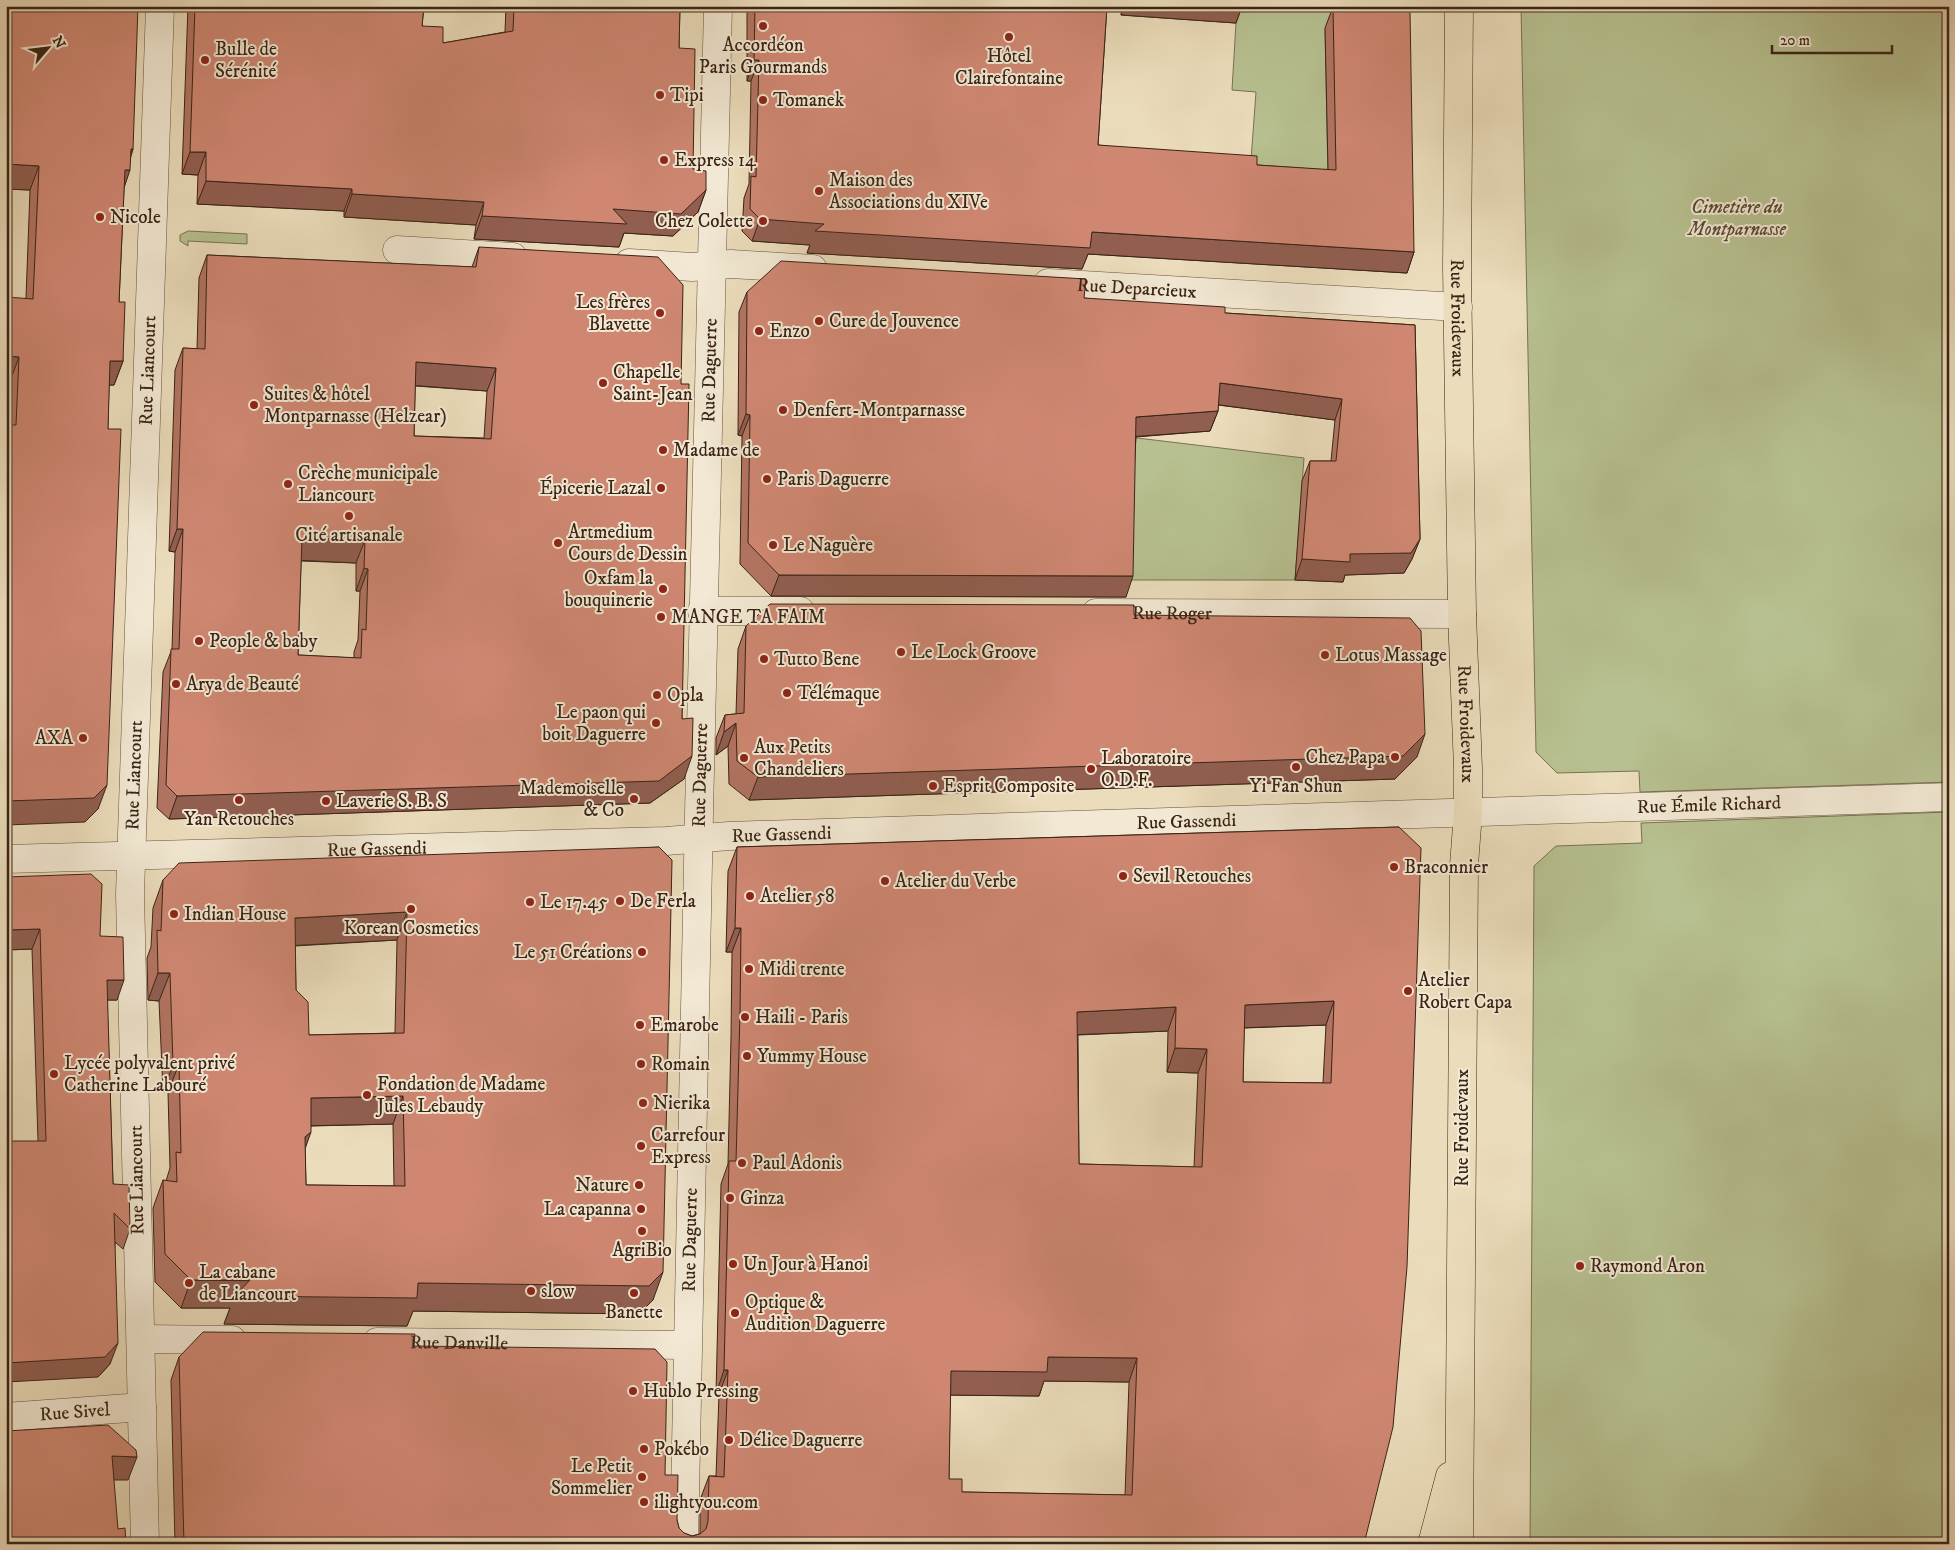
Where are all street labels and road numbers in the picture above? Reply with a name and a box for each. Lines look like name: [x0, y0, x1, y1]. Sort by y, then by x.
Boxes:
street label: Rue Froidevaux: [1445, 259, 1470, 378]
street label: Rue Deparcieux: [1076, 273, 1198, 303]
street label: Rue Liancourt: [134, 315, 161, 426]
street label: Rue Daguerre: [697, 318, 722, 423]
street label: Rue Roger: [1132, 602, 1212, 625]
street label: Rue Froidevaux: [1452, 664, 1480, 784]
street label: Rue Liancourt: [121, 720, 147, 831]
street label: Rue Daguerre: [687, 723, 713, 828]
street label: Rue Émile Richard: [1637, 791, 1782, 818]
street label: Rue Gassendi: [1136, 808, 1237, 834]
street label: Rue Gassendi: [731, 821, 832, 847]
street label: Rue Gassendi: [327, 836, 427, 862]
street label: Rue Froidevaux: [1451, 1068, 1474, 1187]
street label: Rue Liancourt: [125, 1125, 149, 1235]
street label: Rue Daguerre: [677, 1188, 702, 1292]
street label: Rue Danville: [410, 1331, 508, 1355]
street label: Rue Sivel: [39, 1398, 111, 1426]

